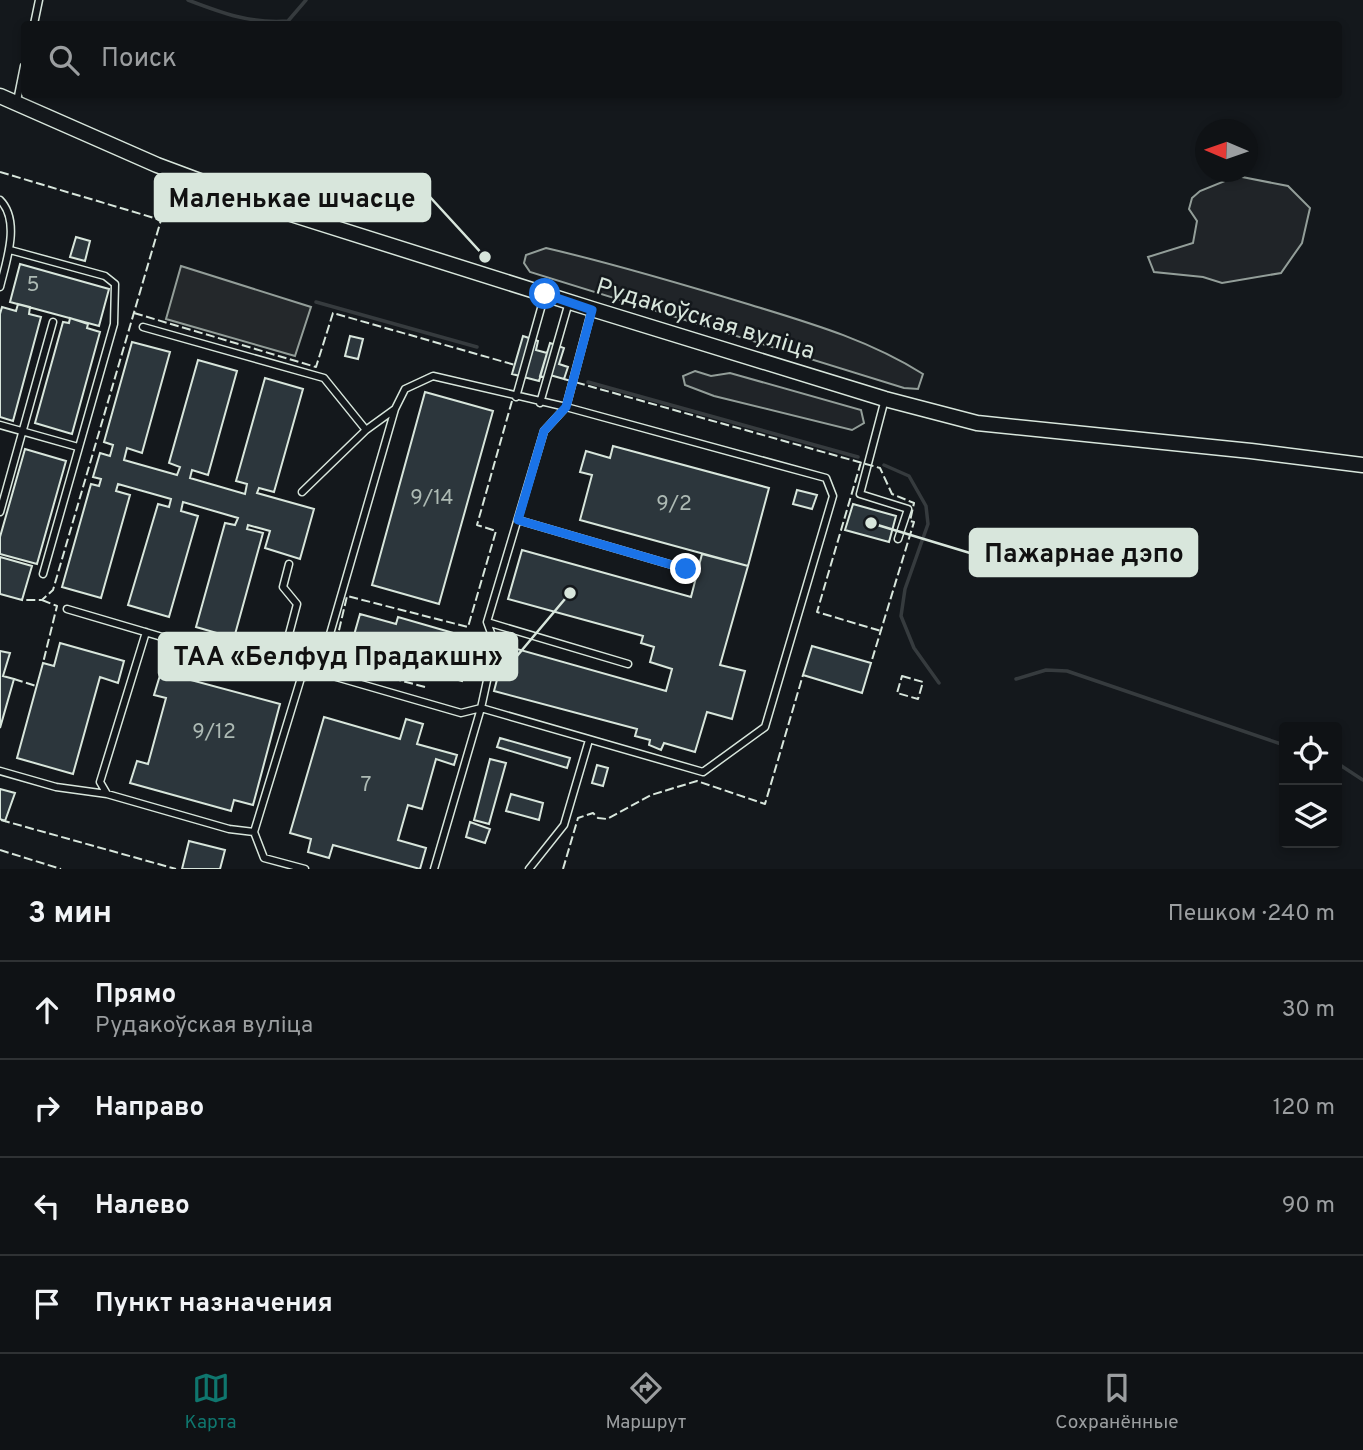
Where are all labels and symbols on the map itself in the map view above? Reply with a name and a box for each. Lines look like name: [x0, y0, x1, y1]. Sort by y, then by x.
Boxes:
north arrow: [1195, 119, 1258, 182]
callout: Маленькае шчасце: [155, 174, 430, 221]
text: Маленькае шчасце: [169, 184, 415, 217]
house number: 5: [26, 272, 40, 299]
street label: Рудакоўская вуліца: [592, 272, 818, 368]
route start: [529, 278, 560, 309]
house number: 9/14: [410, 485, 454, 512]
house number: 9/2: [656, 491, 692, 518]
callout: Пажарнае дэпо: [970, 529, 1197, 576]
text: Пажарнае дэпо: [984, 539, 1184, 572]
route end: [670, 553, 701, 584]
callout: ТАА «Белфуд Прадакшн»: [159, 633, 517, 680]
text: ТАА «Белфуд Прадакшн»: [173, 642, 503, 675]
house number: 9/12: [192, 719, 236, 746]
house number: 7: [361, 772, 372, 799]

